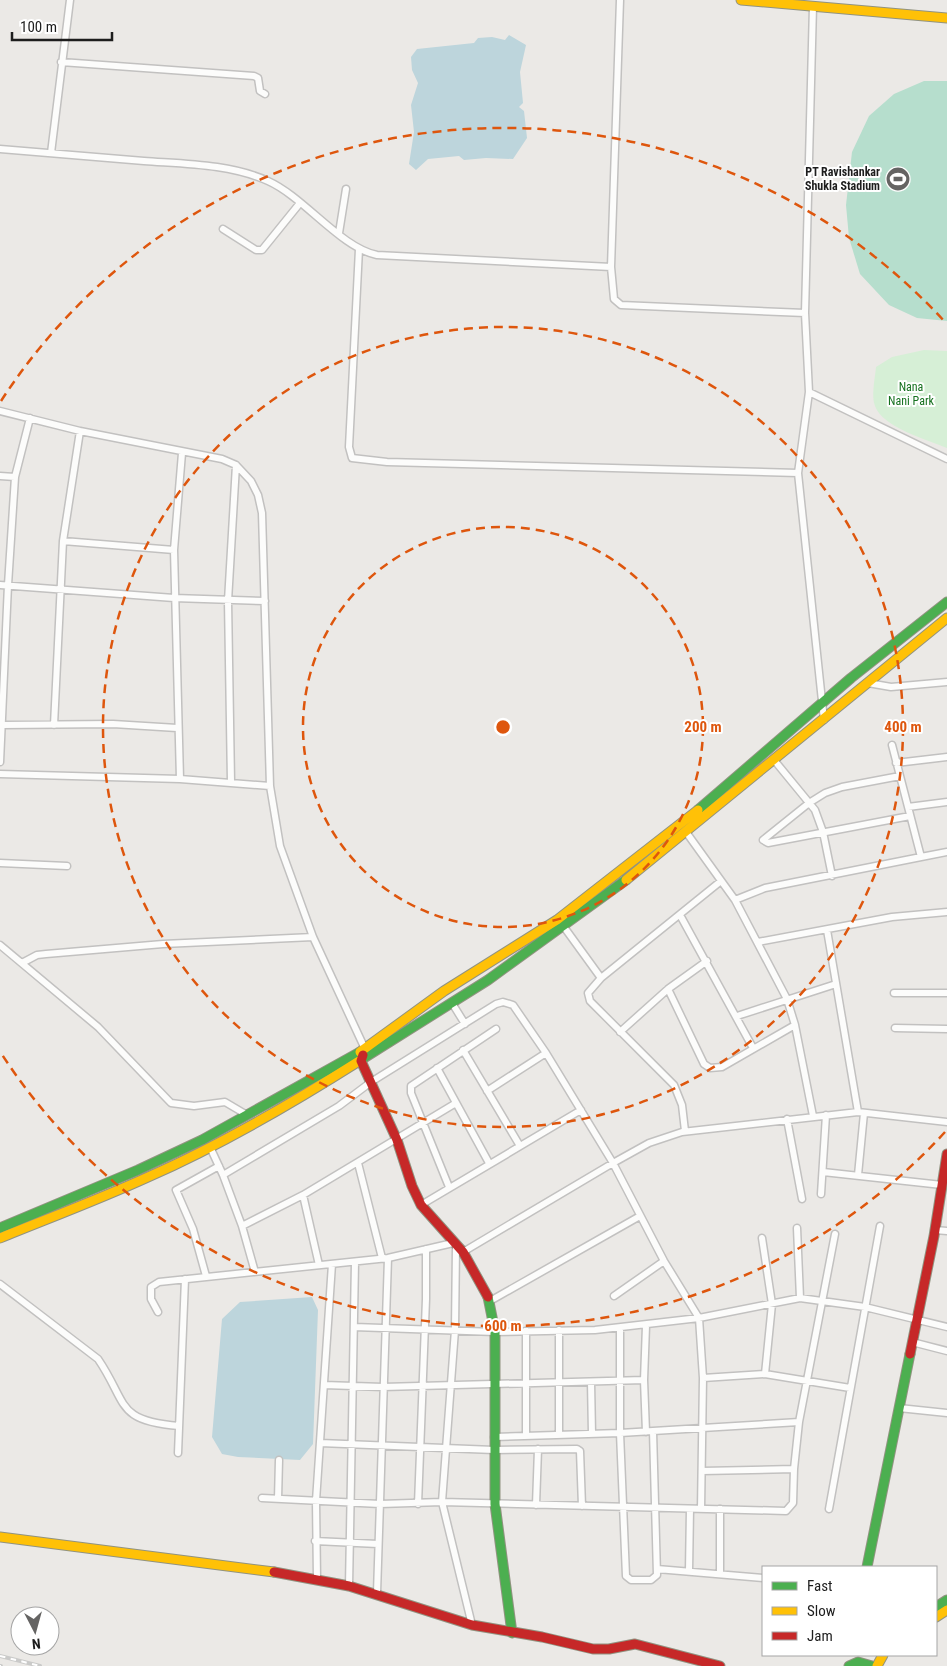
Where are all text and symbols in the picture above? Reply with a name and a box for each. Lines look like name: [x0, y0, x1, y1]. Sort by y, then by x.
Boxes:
scale bar: [12, 10, 112, 42]
text: 100 m: [20, 18, 57, 36]
place label: PT Ravishankar Shukla Stadium: [805, 165, 880, 193]
sports icon: PT Ravishankar Shukla Stadium: [885, 166, 911, 192]
park label: Nana Nani Park: [888, 380, 935, 408]
centre of rings: [494, 718, 512, 736]
text: 200 m: [684, 718, 722, 736]
text: 400 m: [884, 718, 922, 736]
text: 600 m: [484, 1317, 522, 1335]
legend: [762, 1566, 937, 1656]
text: Fast: [807, 1577, 832, 1595]
text: Slow: [807, 1602, 836, 1620]
north arrow: [10, 1606, 60, 1656]
text: Jam: [807, 1627, 833, 1645]
text: N: [31, 1636, 41, 1652]

